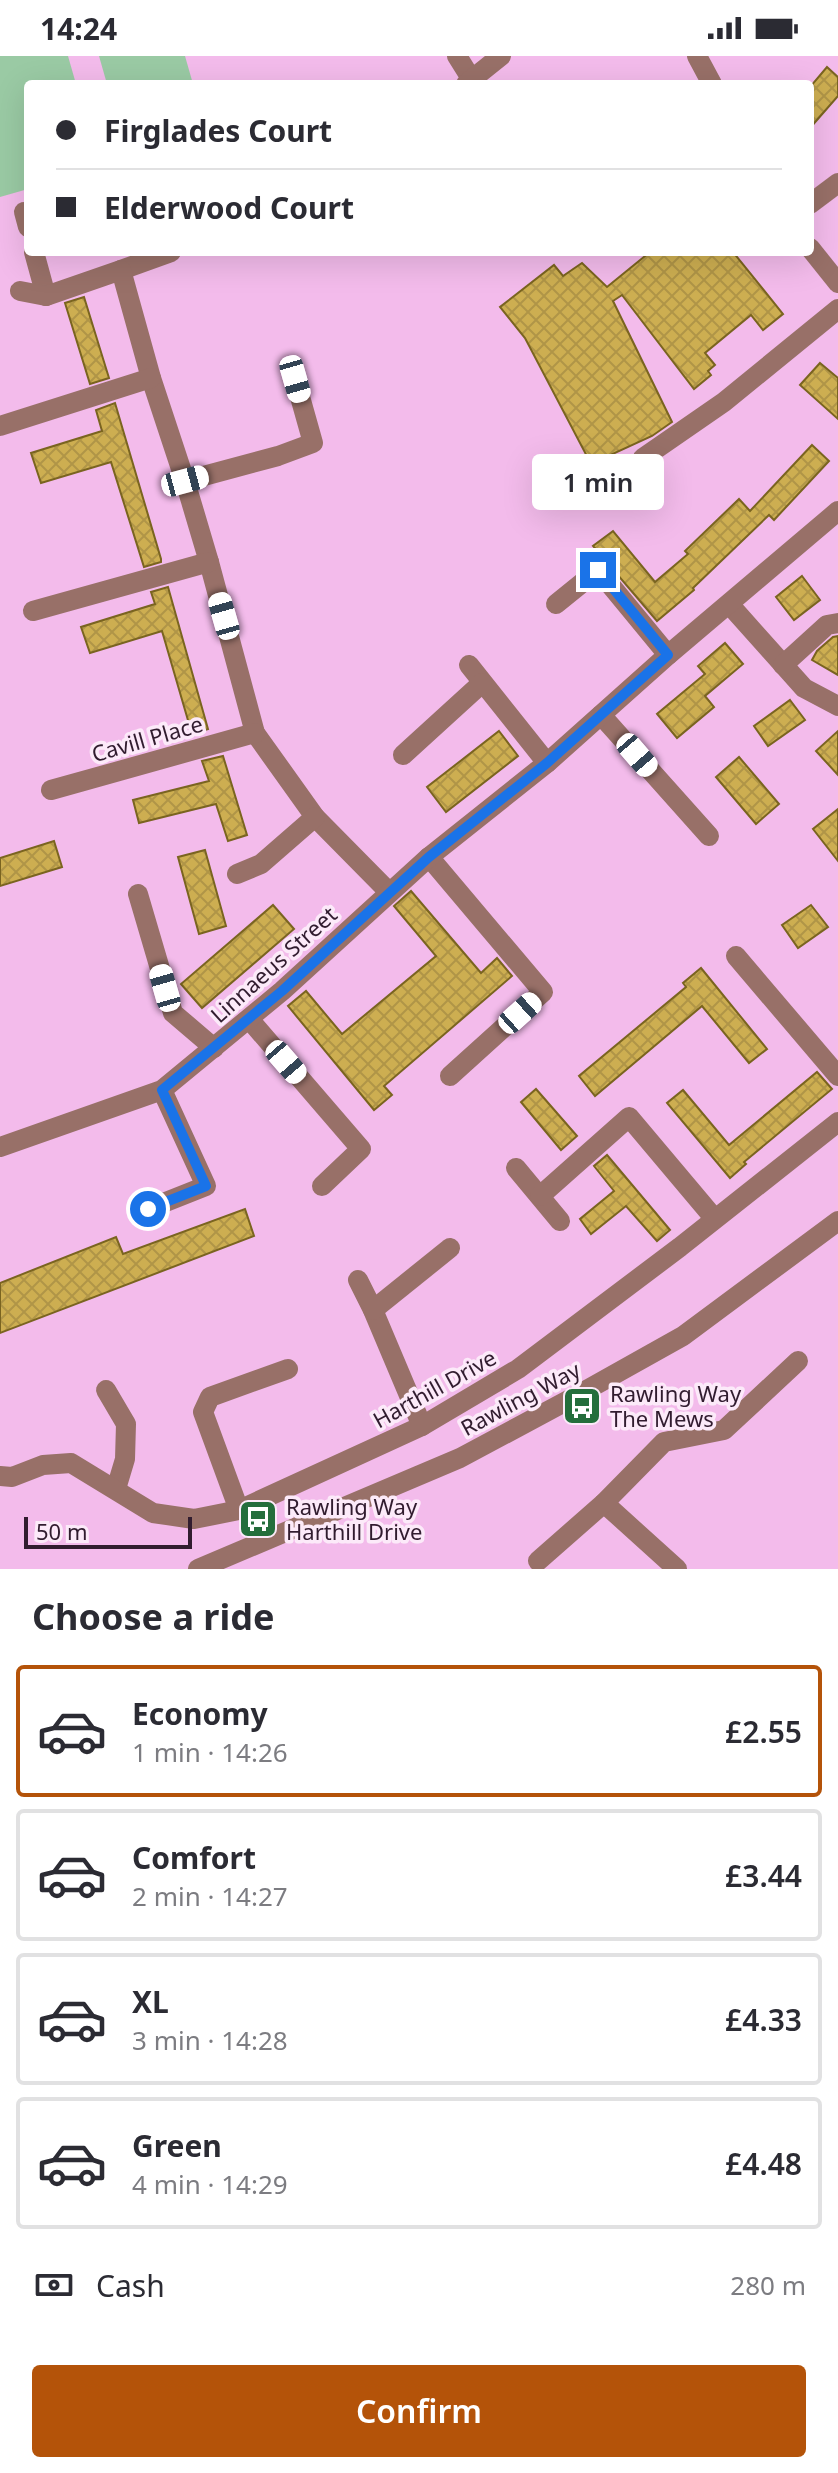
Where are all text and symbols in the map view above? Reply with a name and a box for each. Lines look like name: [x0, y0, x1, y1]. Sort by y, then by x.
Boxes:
text: 14:24: [40, 8, 117, 49]
text: Firglades Court: [104, 110, 332, 151]
text: Elderwood Court: [104, 187, 354, 228]
car: [277, 353, 313, 405]
callout: 1 min: [532, 454, 664, 510]
car: [159, 463, 211, 499]
text: 1 min: [563, 464, 633, 500]
route end: [580, 552, 616, 588]
car: [206, 590, 242, 642]
street label: Cavill Place: [88, 708, 206, 768]
car: [612, 729, 662, 781]
street label: Linnaeus Street: [203, 899, 343, 1029]
car: [147, 962, 183, 1014]
car: [494, 988, 546, 1038]
car: [261, 1036, 311, 1088]
route start: [130, 1191, 166, 1227]
street label: Harthill Drive: [367, 1342, 501, 1434]
street label: Rawling Way: [455, 1354, 586, 1442]
place label: Rawling Way The Mews: [610, 1378, 742, 1433]
bus stop icon: Rawling Way The Mews: [561, 1385, 603, 1427]
place label: Rawling Way Harthill Drive: [286, 1491, 422, 1546]
bus stop icon: Rawling Way Harthill Drive: [237, 1498, 279, 1540]
scale bar: [24, 1513, 192, 1549]
text: 50 m: [36, 1516, 87, 1546]
text: Choose a ride: [32, 1592, 274, 1641]
text: Economy: [132, 1693, 268, 1734]
icon: car: [36, 1695, 108, 1767]
text: £2.55: [725, 1711, 802, 1752]
text: 1 min · 14:26: [132, 1734, 288, 1770]
text: Comfort: [132, 1837, 256, 1878]
icon: car: [36, 1839, 108, 1911]
text: £3.44: [725, 1855, 802, 1896]
text: 2 min · 14:27: [132, 1878, 288, 1914]
text: XL: [132, 1981, 169, 2022]
icon: car: [36, 1983, 108, 2055]
text: £4.33: [725, 1999, 802, 2040]
text: 3 min · 14:28: [132, 2022, 288, 2058]
text: Green: [132, 2125, 222, 2166]
icon: car: [36, 2127, 108, 2199]
text: £4.48: [725, 2143, 802, 2184]
text: 4 min · 14:29: [132, 2166, 288, 2202]
icon: cash: [32, 2263, 76, 2307]
text: Cash: [96, 2265, 165, 2306]
text: 280 m: [730, 2267, 806, 2303]
button: Confirm: [32, 2365, 806, 2457]

